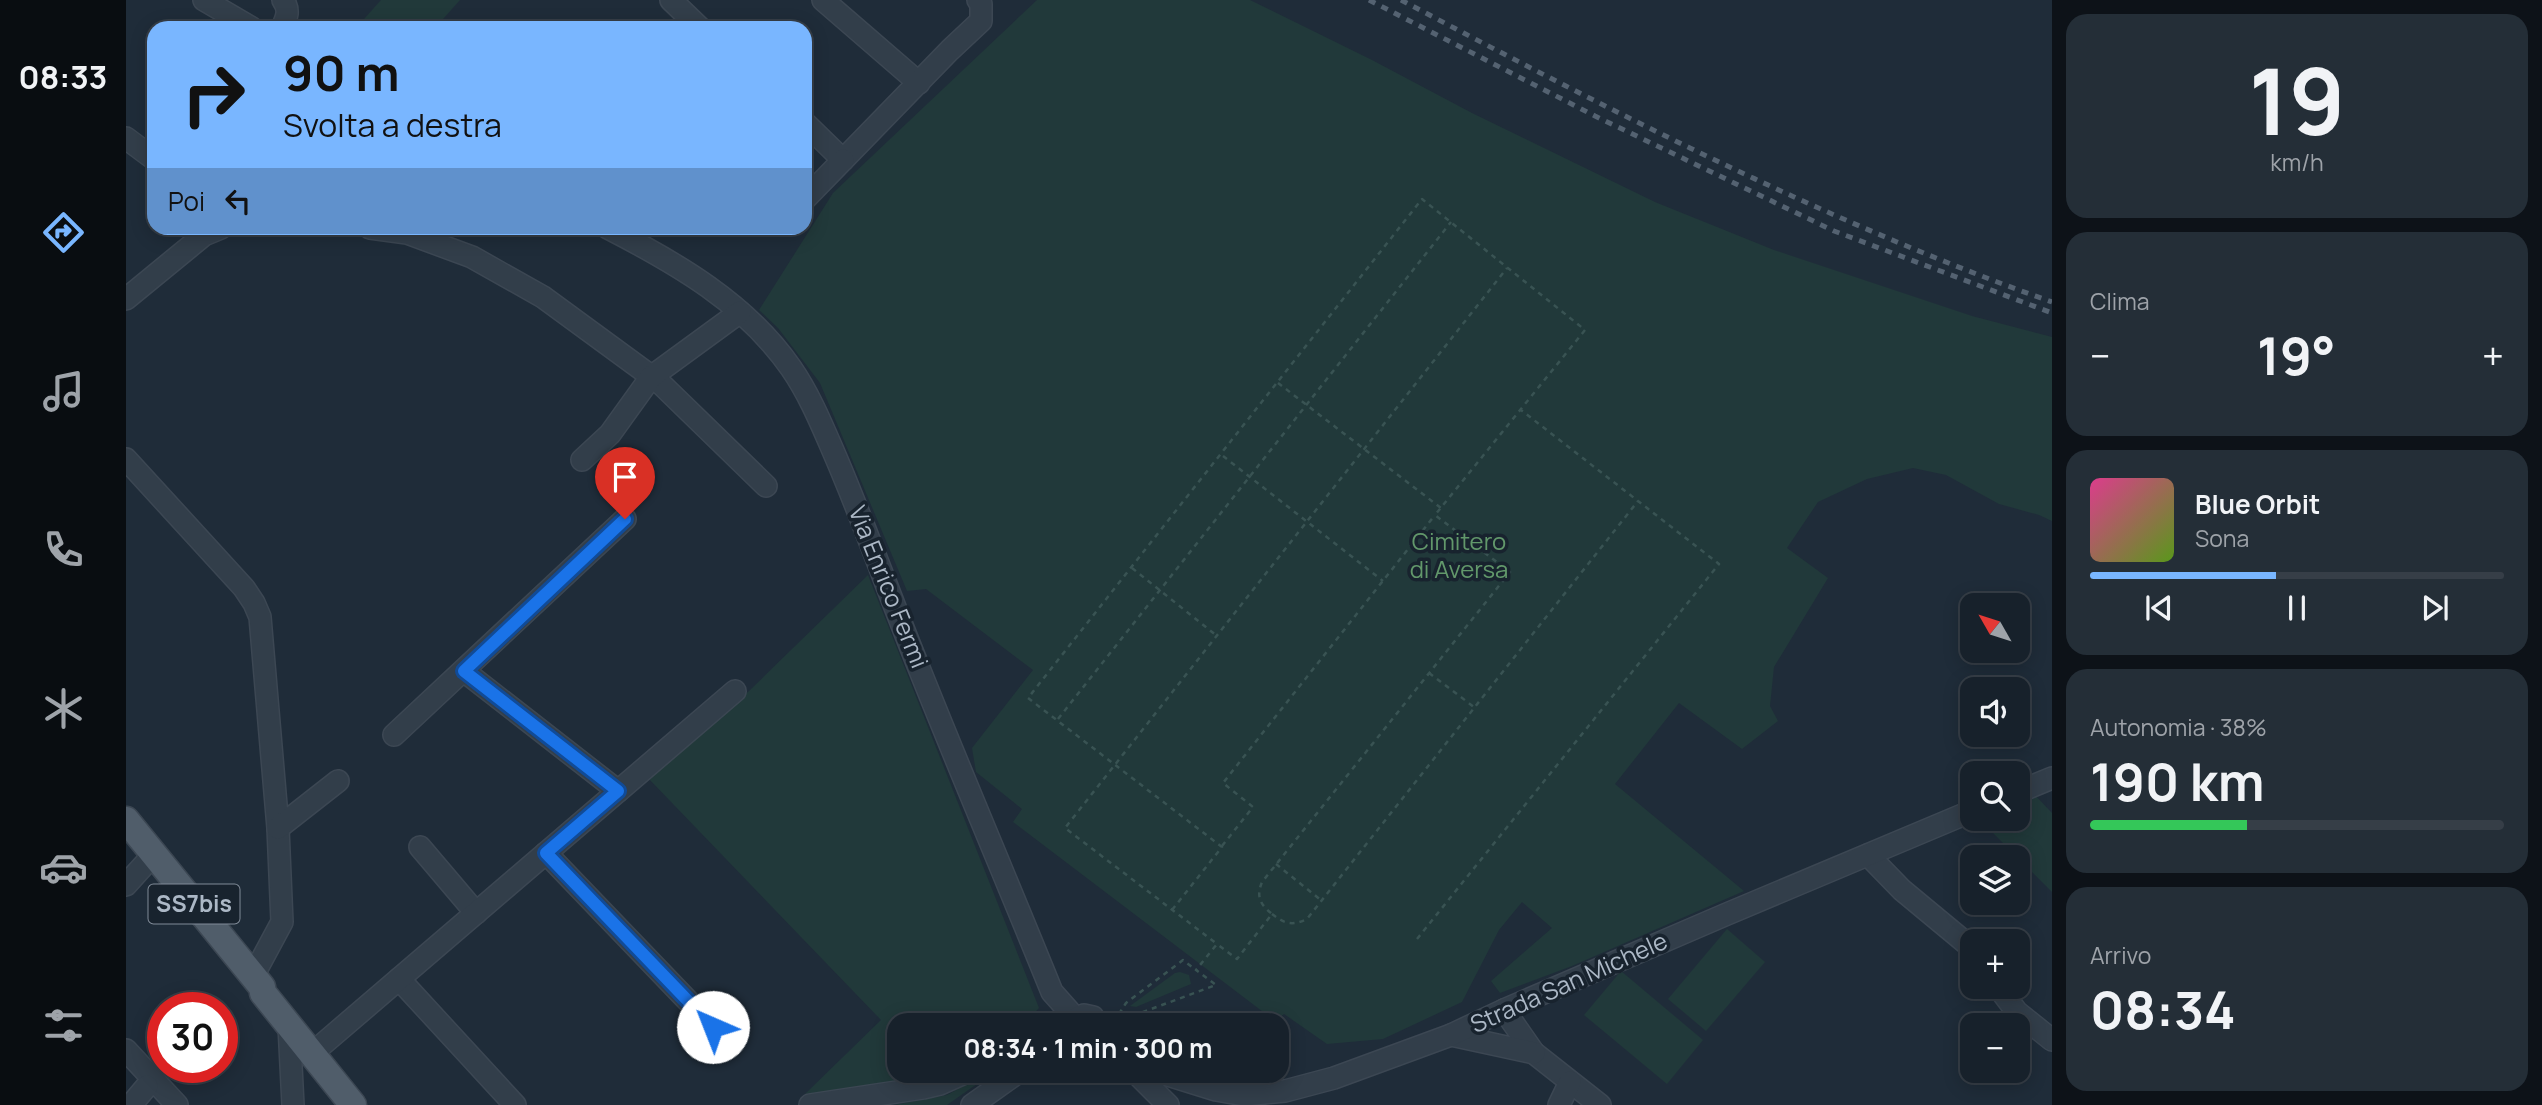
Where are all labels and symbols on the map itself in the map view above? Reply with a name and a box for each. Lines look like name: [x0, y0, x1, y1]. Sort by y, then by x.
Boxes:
pin: [595, 447, 655, 519]
street label: Via Enrico Fermi: [842, 500, 937, 672]
park label: Cimitero di Aversa: [1410, 524, 1508, 585]
north arrow: [1960, 593, 2030, 663]
road number: SS7bis: [148, 884, 240, 923]
street label: Strada San Michele: [1465, 923, 1672, 1040]
position arrow: [676, 990, 750, 1064]
speed limit sign: 30: [147, 992, 238, 1083]

